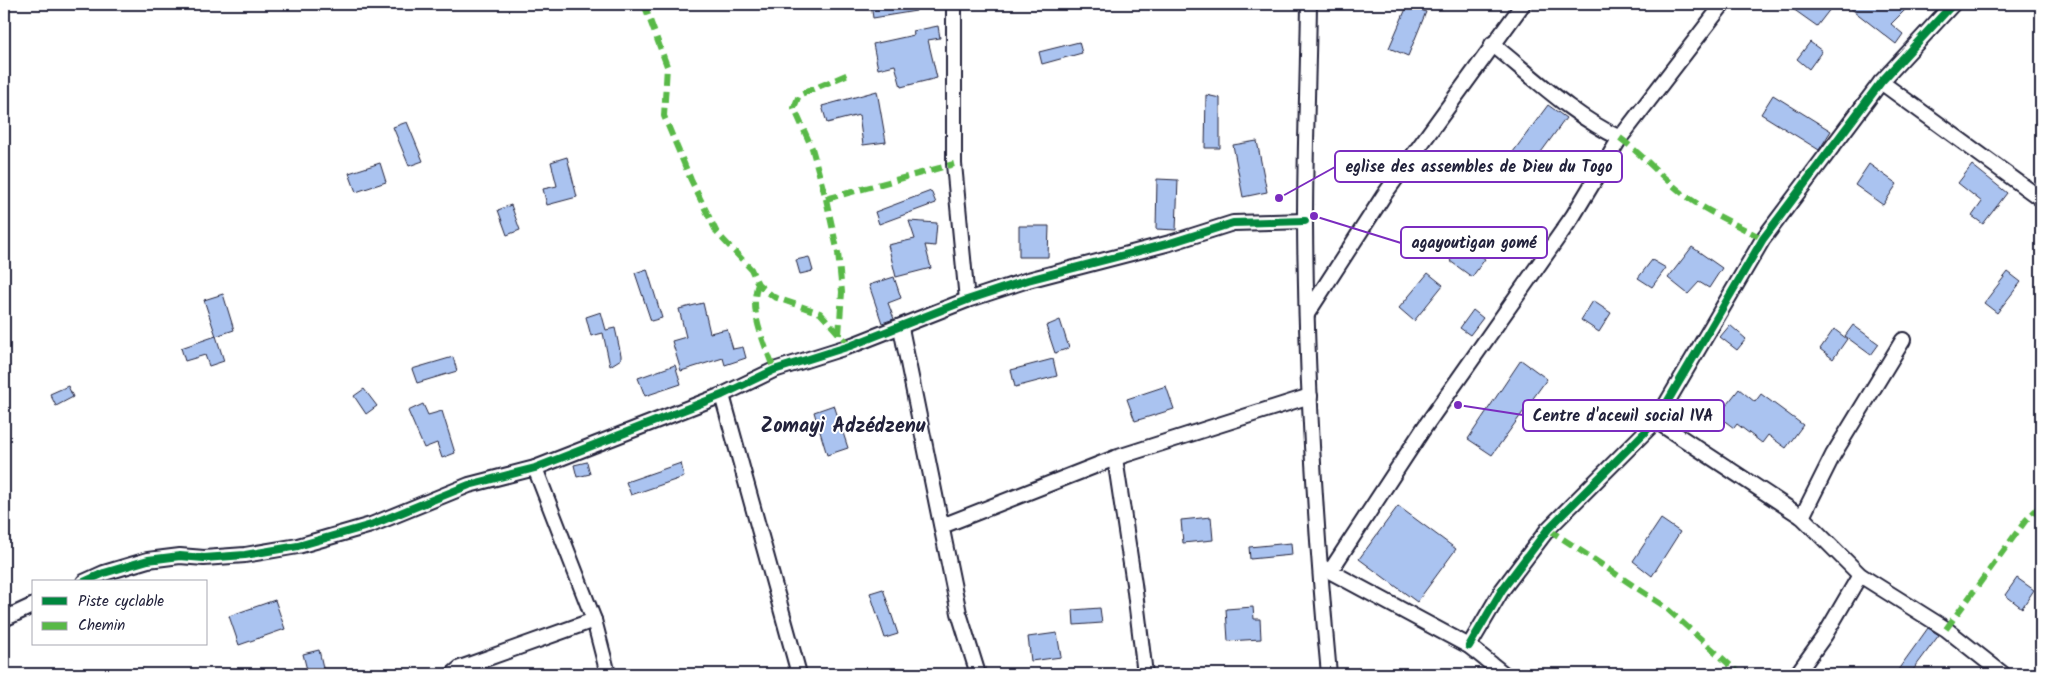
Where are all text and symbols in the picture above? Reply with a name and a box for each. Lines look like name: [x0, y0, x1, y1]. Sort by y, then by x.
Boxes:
callout: eglise des assembles de Dieu du Togo: [1335, 151, 1622, 182]
text: eglise des assembles de Dieu du Togo: [1346, 155, 1612, 180]
callout: agayoutigan gomé: [1401, 227, 1547, 258]
text: agayoutigan gomé: [1411, 231, 1537, 256]
callout: Centre d'aceuil social IVA: [1523, 400, 1724, 431]
text: Centre d'aceuil social IVA: [1533, 404, 1713, 429]
district label: Zomayi Adzédzenu: [761, 411, 926, 443]
legend: [32, 580, 208, 646]
text: Piste cyclable: [78, 590, 164, 614]
text: Chemin: [78, 614, 125, 638]

